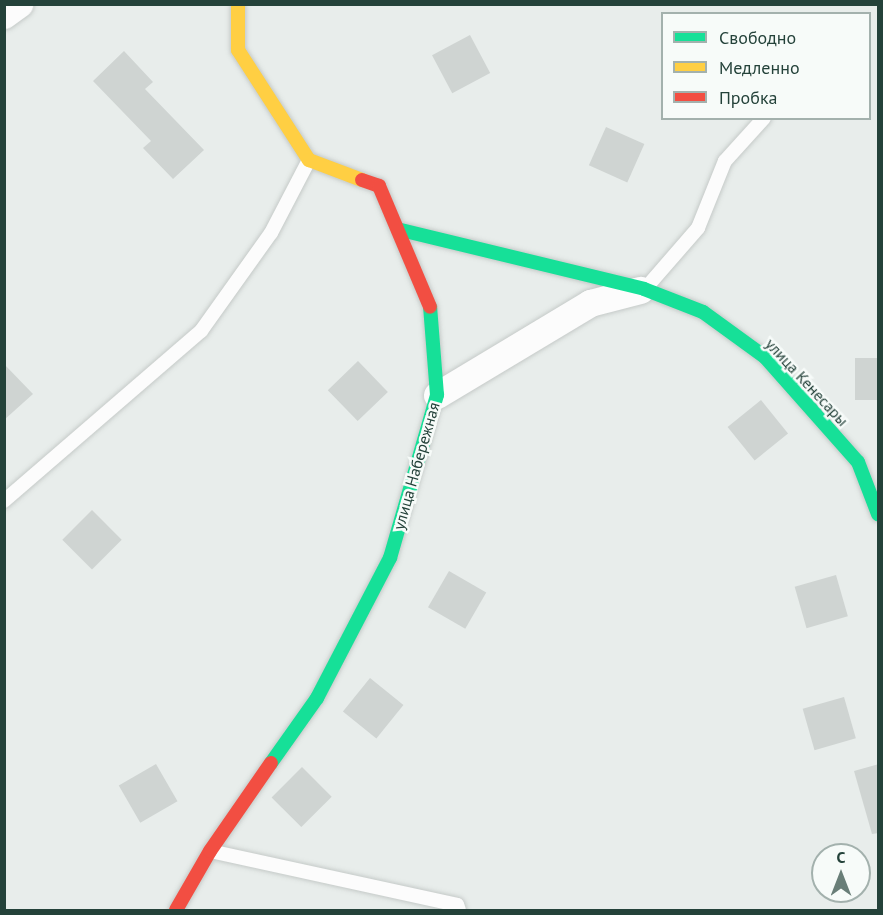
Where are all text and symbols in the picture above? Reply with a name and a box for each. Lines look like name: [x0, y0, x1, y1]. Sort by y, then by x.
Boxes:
legend: [661, 12, 871, 120]
text: Свободно: [719, 26, 796, 49]
text: Медленно: [719, 56, 800, 79]
text: Пробка: [719, 86, 777, 109]
street label: улица Кенесары: [762, 334, 852, 430]
street label: улица Набережная: [389, 400, 443, 532]
north arrow: [811, 843, 871, 903]
text: С: [837, 847, 845, 867]

